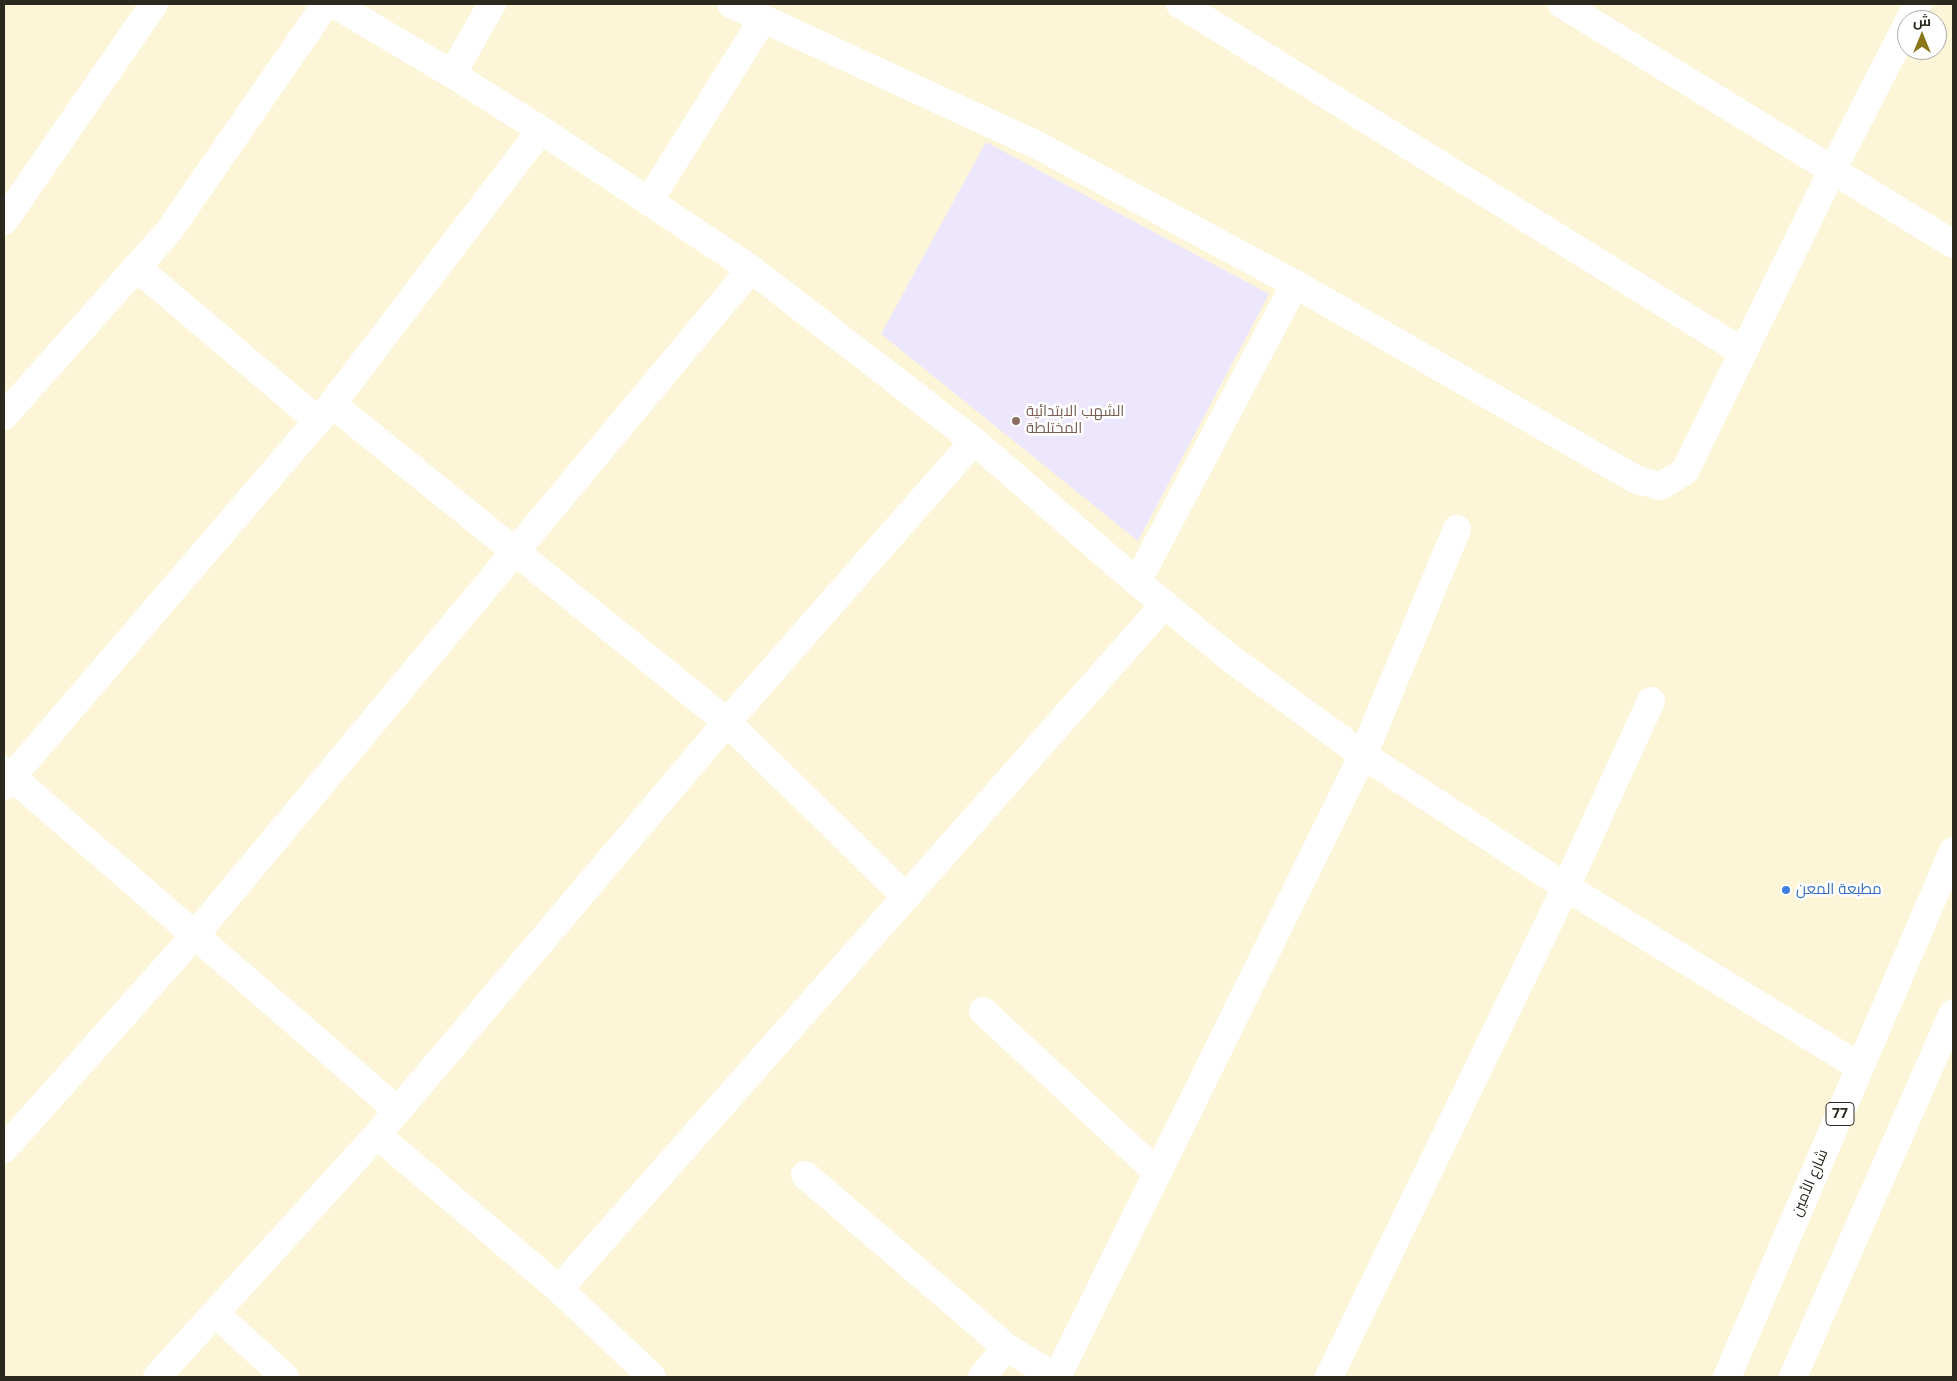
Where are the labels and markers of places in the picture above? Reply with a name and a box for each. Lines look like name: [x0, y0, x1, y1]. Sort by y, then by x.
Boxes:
place label: الشهب الابتدائية المختلطة: [1026, 403, 1124, 438]
marker: الشهب الابتدائية المختلطة: [1010, 415, 1022, 427]
place label: مطبعة المعن: [1796, 881, 1882, 899]
marker: مطبعة المعن: [1780, 884, 1792, 896]

